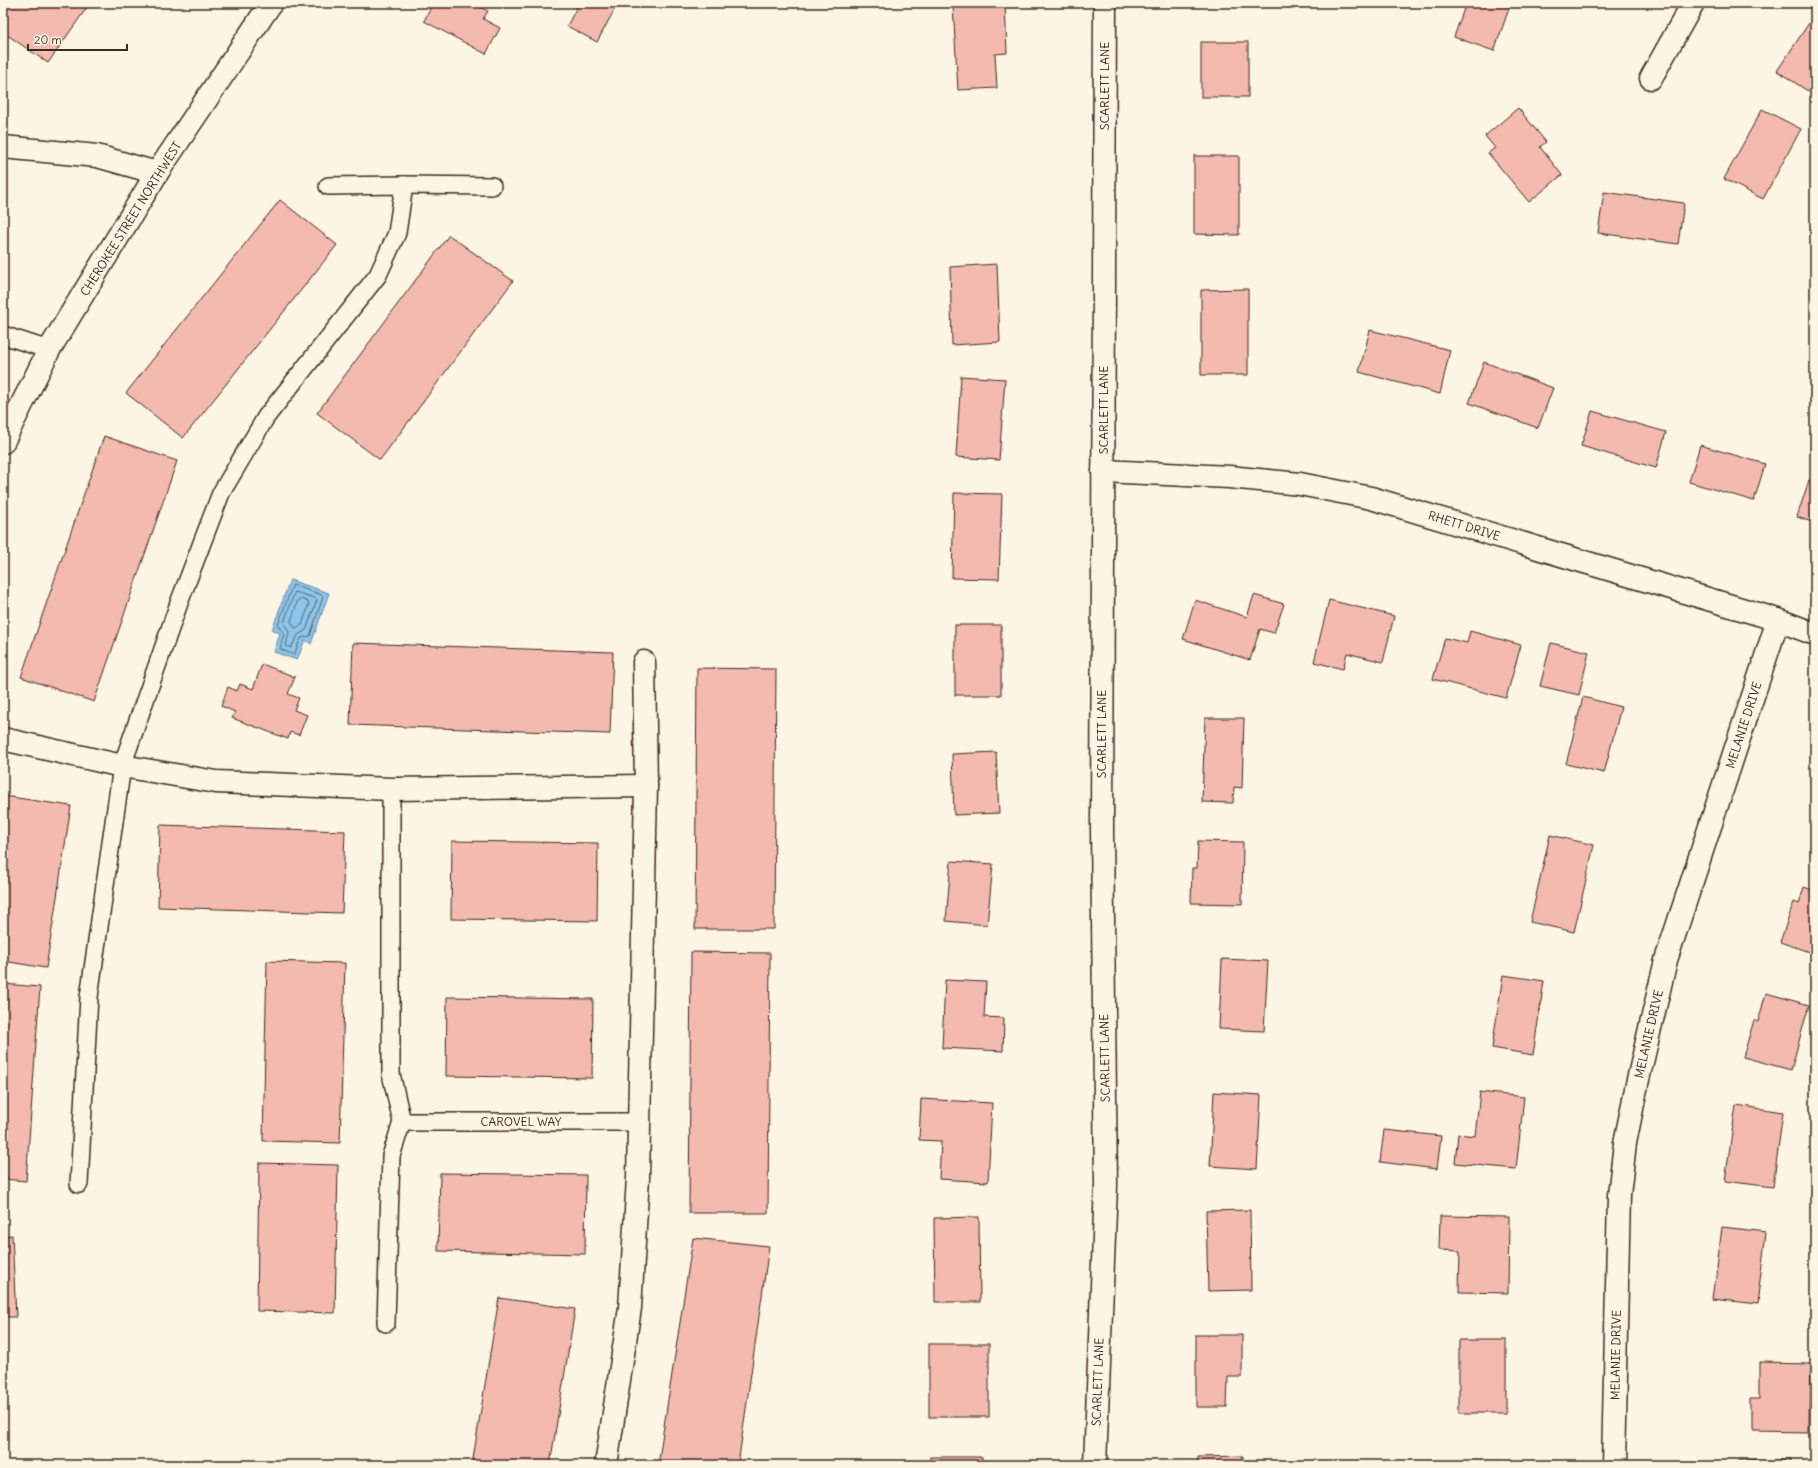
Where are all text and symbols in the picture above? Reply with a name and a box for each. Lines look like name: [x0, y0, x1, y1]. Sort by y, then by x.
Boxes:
scale bar: [28, 26, 127, 52]
text: 20 m: [34, 32, 62, 47]
street label: SCARLETT LANE: [1097, 42, 1112, 130]
street label: CHEROKEE STREET NORTHWEST: [77, 139, 184, 299]
street label: SCARLETT LANE: [1096, 366, 1111, 454]
street label: RHETT DRIVE: [1426, 507, 1502, 544]
street label: MELANIE DRIVE: [1722, 680, 1765, 770]
street label: SCARLETT LANE: [1094, 690, 1109, 778]
street label: MELANIE DRIVE: [1631, 988, 1666, 1080]
street label: SCARLETT LANE: [1096, 1014, 1113, 1102]
street label: CAROVEL WAY: [481, 1114, 562, 1129]
street label: MELANIE DRIVE: [1607, 1310, 1624, 1400]
street label: SCARLETT LANE: [1088, 1338, 1107, 1426]

